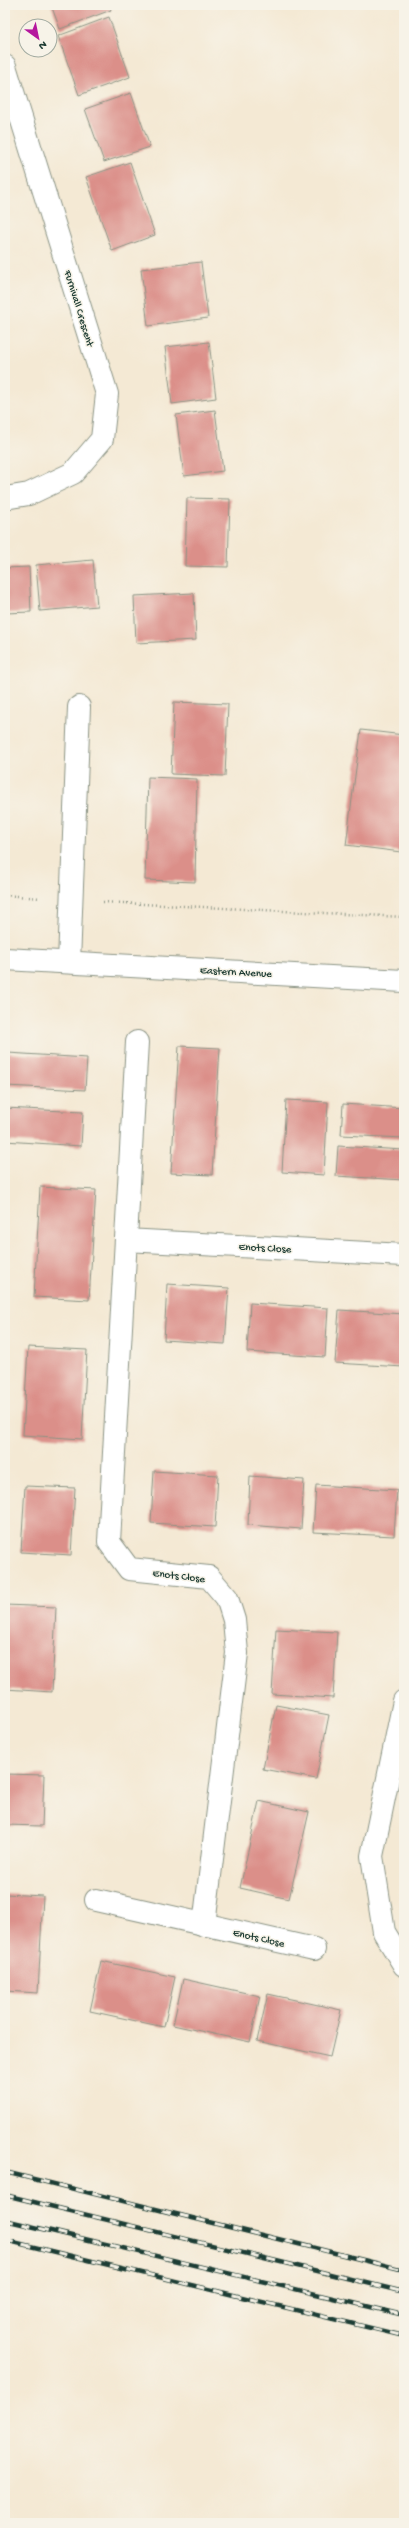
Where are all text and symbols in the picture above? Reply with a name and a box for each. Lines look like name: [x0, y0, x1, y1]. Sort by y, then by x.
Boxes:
north arrow: [18, 18, 58, 58]
text: N: [36, 38, 49, 52]
street label: Furnivall Crescent: [60, 268, 96, 350]
street label: Eastern Avenue: [200, 965, 272, 981]
street label: Enots Close: [238, 1242, 292, 1256]
street label: Enots Close: [152, 1568, 206, 1586]
street label: Enots Close: [231, 1927, 286, 1951]

